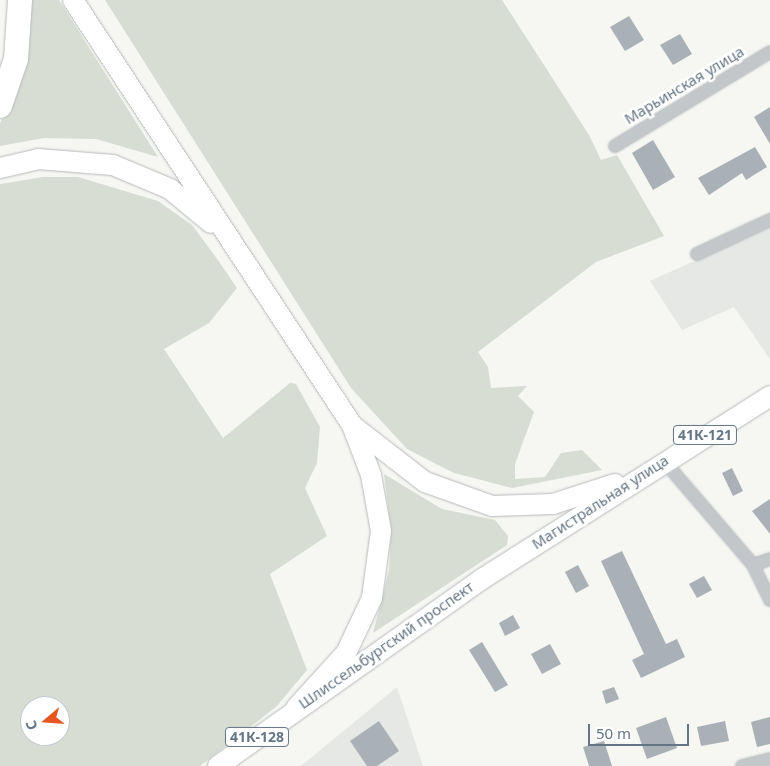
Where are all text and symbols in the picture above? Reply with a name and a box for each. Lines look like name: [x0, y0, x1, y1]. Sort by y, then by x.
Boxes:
street label: Марьинская улица: [621, 42, 747, 128]
road number: 41К-121: [672, 424, 738, 446]
street label: Магистральная улица: [528, 451, 672, 553]
street label: Шлиссельбургский проспект: [295, 577, 477, 713]
north arrow: [20, 696, 70, 746]
scale bar: [590, 714, 691, 746]
text: С: [21, 718, 42, 733]
text: 50 m: [596, 723, 631, 743]
road number: 41К-128: [224, 726, 290, 749]

